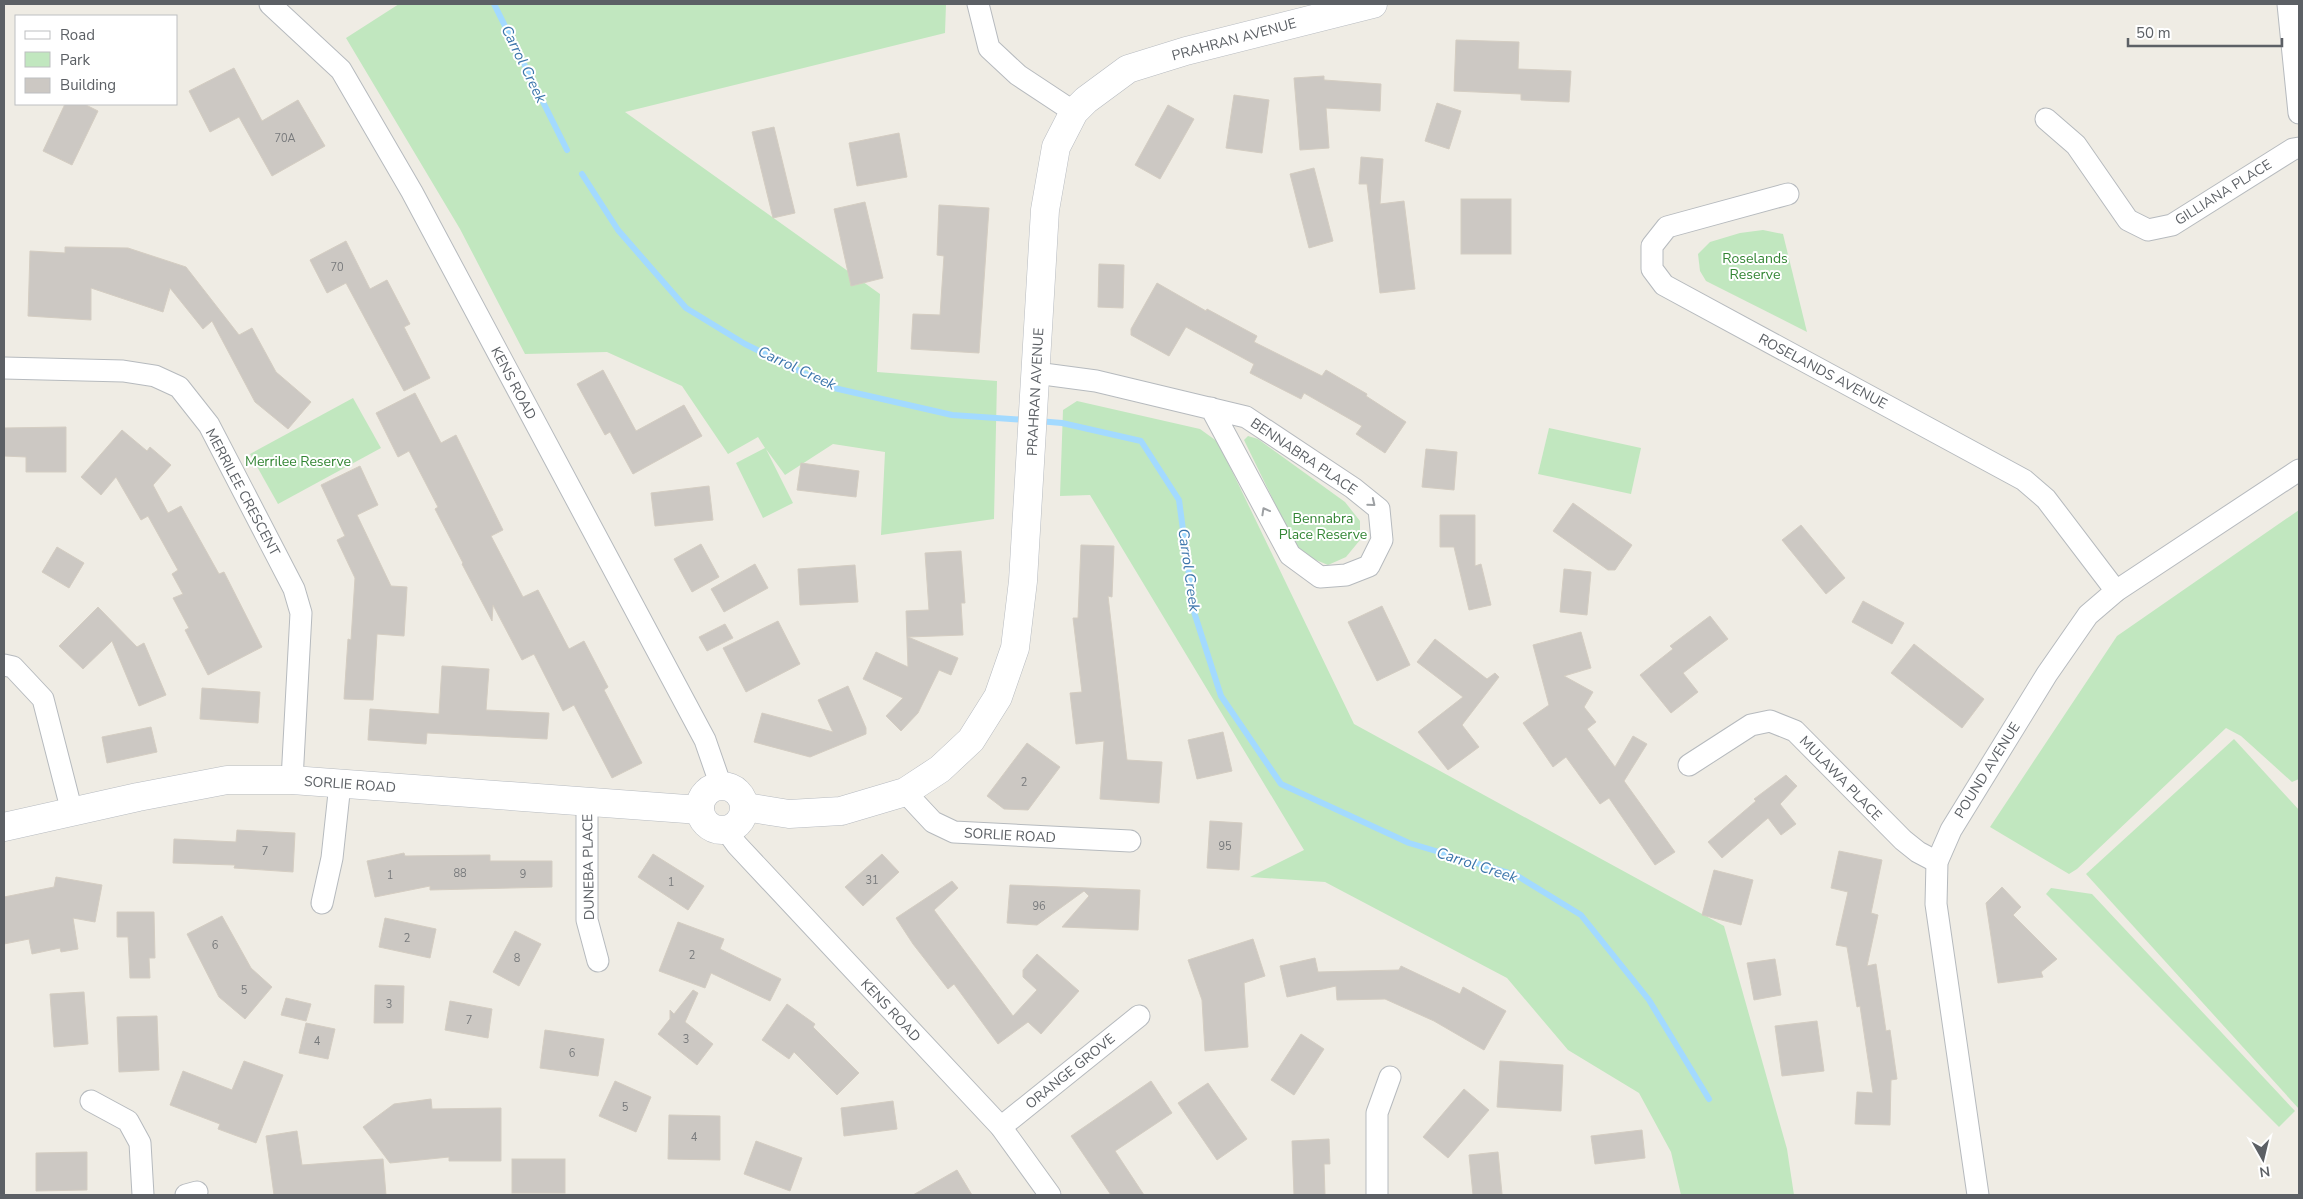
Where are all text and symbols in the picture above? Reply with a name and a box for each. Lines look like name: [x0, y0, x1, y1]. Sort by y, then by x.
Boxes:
street label: PRAHRAN AVENUE: [1170, 14, 1299, 65]
legend: [15, 15, 178, 105]
scale bar: [2128, 15, 2282, 47]
water label: Carrol Creek: [497, 22, 552, 107]
text: 50 m: [2136, 23, 2171, 43]
text: Road: [60, 25, 95, 45]
text: Park: [60, 50, 90, 70]
text: Building: [60, 75, 116, 95]
house number: 70A: [274, 131, 296, 146]
street label: GILLIANA PLACE: [2171, 155, 2275, 230]
park label: Roselands Reserve: [1722, 249, 1788, 284]
house number: 70: [330, 260, 344, 275]
street label: PRAHRAN AVENUE: [1023, 327, 1048, 457]
street label: ROSELANDS AVENUE: [1755, 329, 1890, 413]
water label: Carrol Creek: [755, 341, 840, 395]
street label: KENS ROAD: [486, 343, 541, 423]
street label: BENNABRA PLACE: [1247, 414, 1361, 499]
street label: MERRILEE CRESCENT: [201, 425, 284, 560]
park label: Merrilee Reserve: [245, 452, 351, 471]
one-way arrow: [1366, 497, 1375, 506]
one-way arrow: [1261, 507, 1271, 516]
park label: Bennabra Place Reserve: [1279, 509, 1367, 544]
water label: Carrol Creek: [1173, 527, 1205, 613]
street label: POUND AVENUE: [1950, 719, 2025, 822]
street label: MULAWA PLACE: [1795, 732, 1886, 825]
street label: SORLIE ROAD: [303, 772, 397, 797]
house number: 2: [1021, 775, 1027, 790]
street label: DUNEBA PLACE: [578, 814, 599, 920]
street label: SORLIE ROAD: [963, 824, 1056, 847]
house number: 95: [1218, 839, 1232, 854]
water label: Carrol Creek: [1434, 843, 1520, 888]
house number: 7: [262, 844, 268, 859]
house number: 88: [453, 866, 467, 881]
house number: 9: [520, 867, 526, 882]
house number: 1: [387, 868, 393, 883]
house number: 31: [865, 873, 879, 888]
house number: 1: [668, 875, 674, 890]
house number: 96: [1032, 899, 1046, 914]
house number: 2: [404, 931, 410, 946]
house number: 6: [212, 938, 219, 953]
house number: 2: [689, 948, 695, 963]
house number: 8: [514, 951, 521, 966]
street label: KENS ROAD: [856, 975, 925, 1046]
house number: 5: [241, 983, 248, 998]
house number: 3: [386, 997, 392, 1012]
house number: 7: [466, 1013, 472, 1028]
street label: ORANGE GROVE: [1022, 1029, 1119, 1113]
house number: 3: [683, 1032, 689, 1047]
house number: 4: [314, 1034, 321, 1049]
house number: 6: [569, 1046, 576, 1061]
house number: 5: [622, 1100, 629, 1115]
house number: 4: [691, 1130, 698, 1145]
north arrow: [2238, 1134, 2288, 1184]
text: N: [2258, 1161, 2271, 1182]

